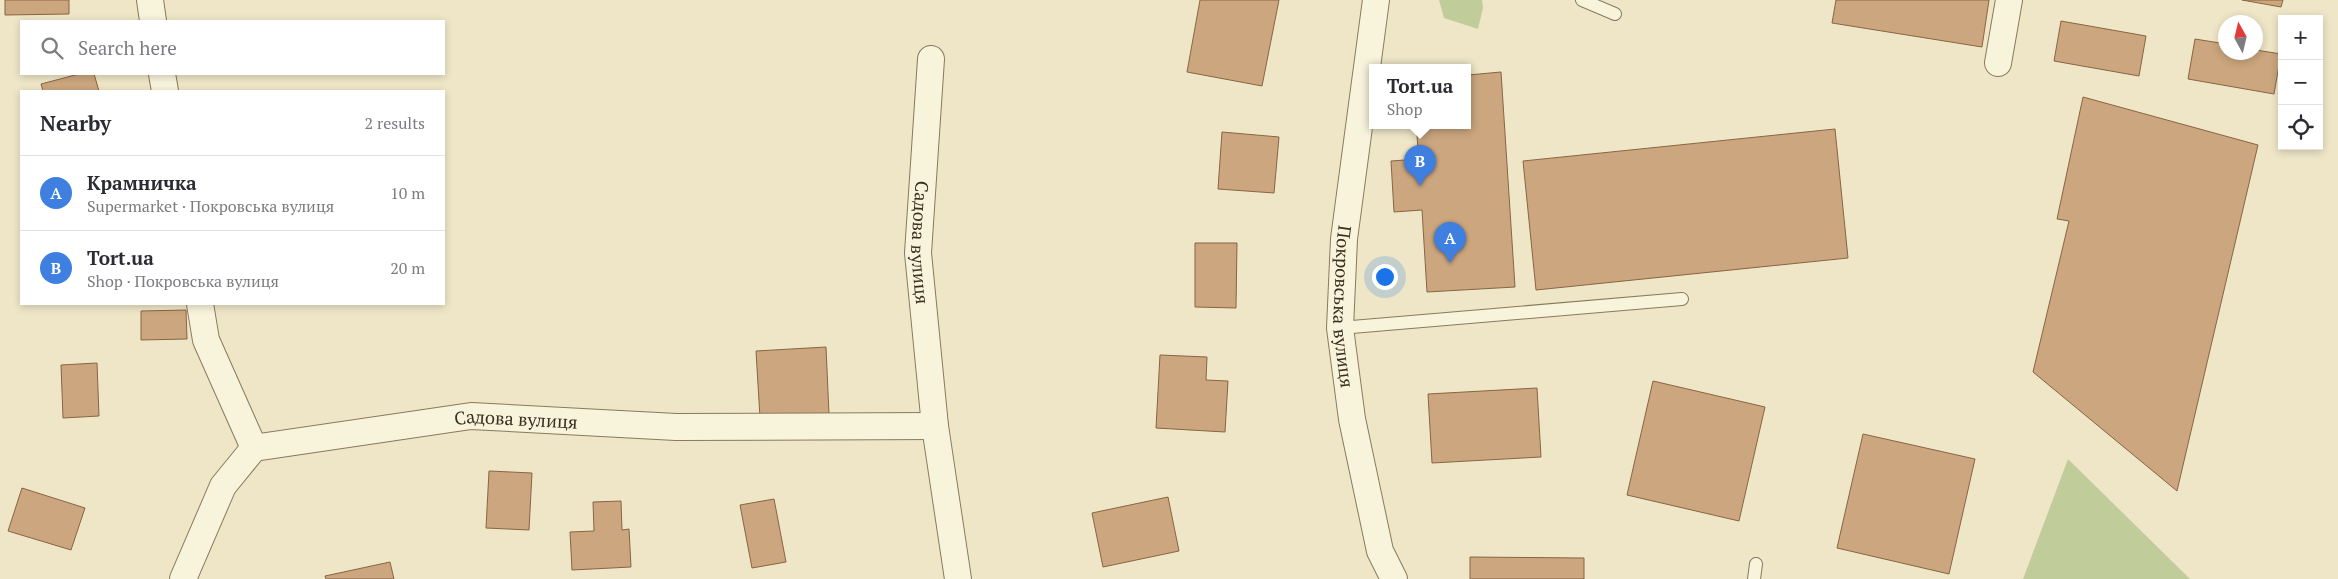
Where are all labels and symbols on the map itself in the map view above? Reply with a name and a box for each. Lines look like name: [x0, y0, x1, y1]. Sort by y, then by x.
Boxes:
north arrow: [2218, 15, 2263, 60]
pin: B: [1404, 145, 1436, 186]
street label: Садова вулиця: [906, 180, 935, 305]
pin: A: [1434, 222, 1466, 263]
street label: Покровська вулиця: [1328, 224, 1360, 389]
your location: [1372, 264, 1398, 290]
street label: Садова вулиця: [453, 404, 578, 434]

